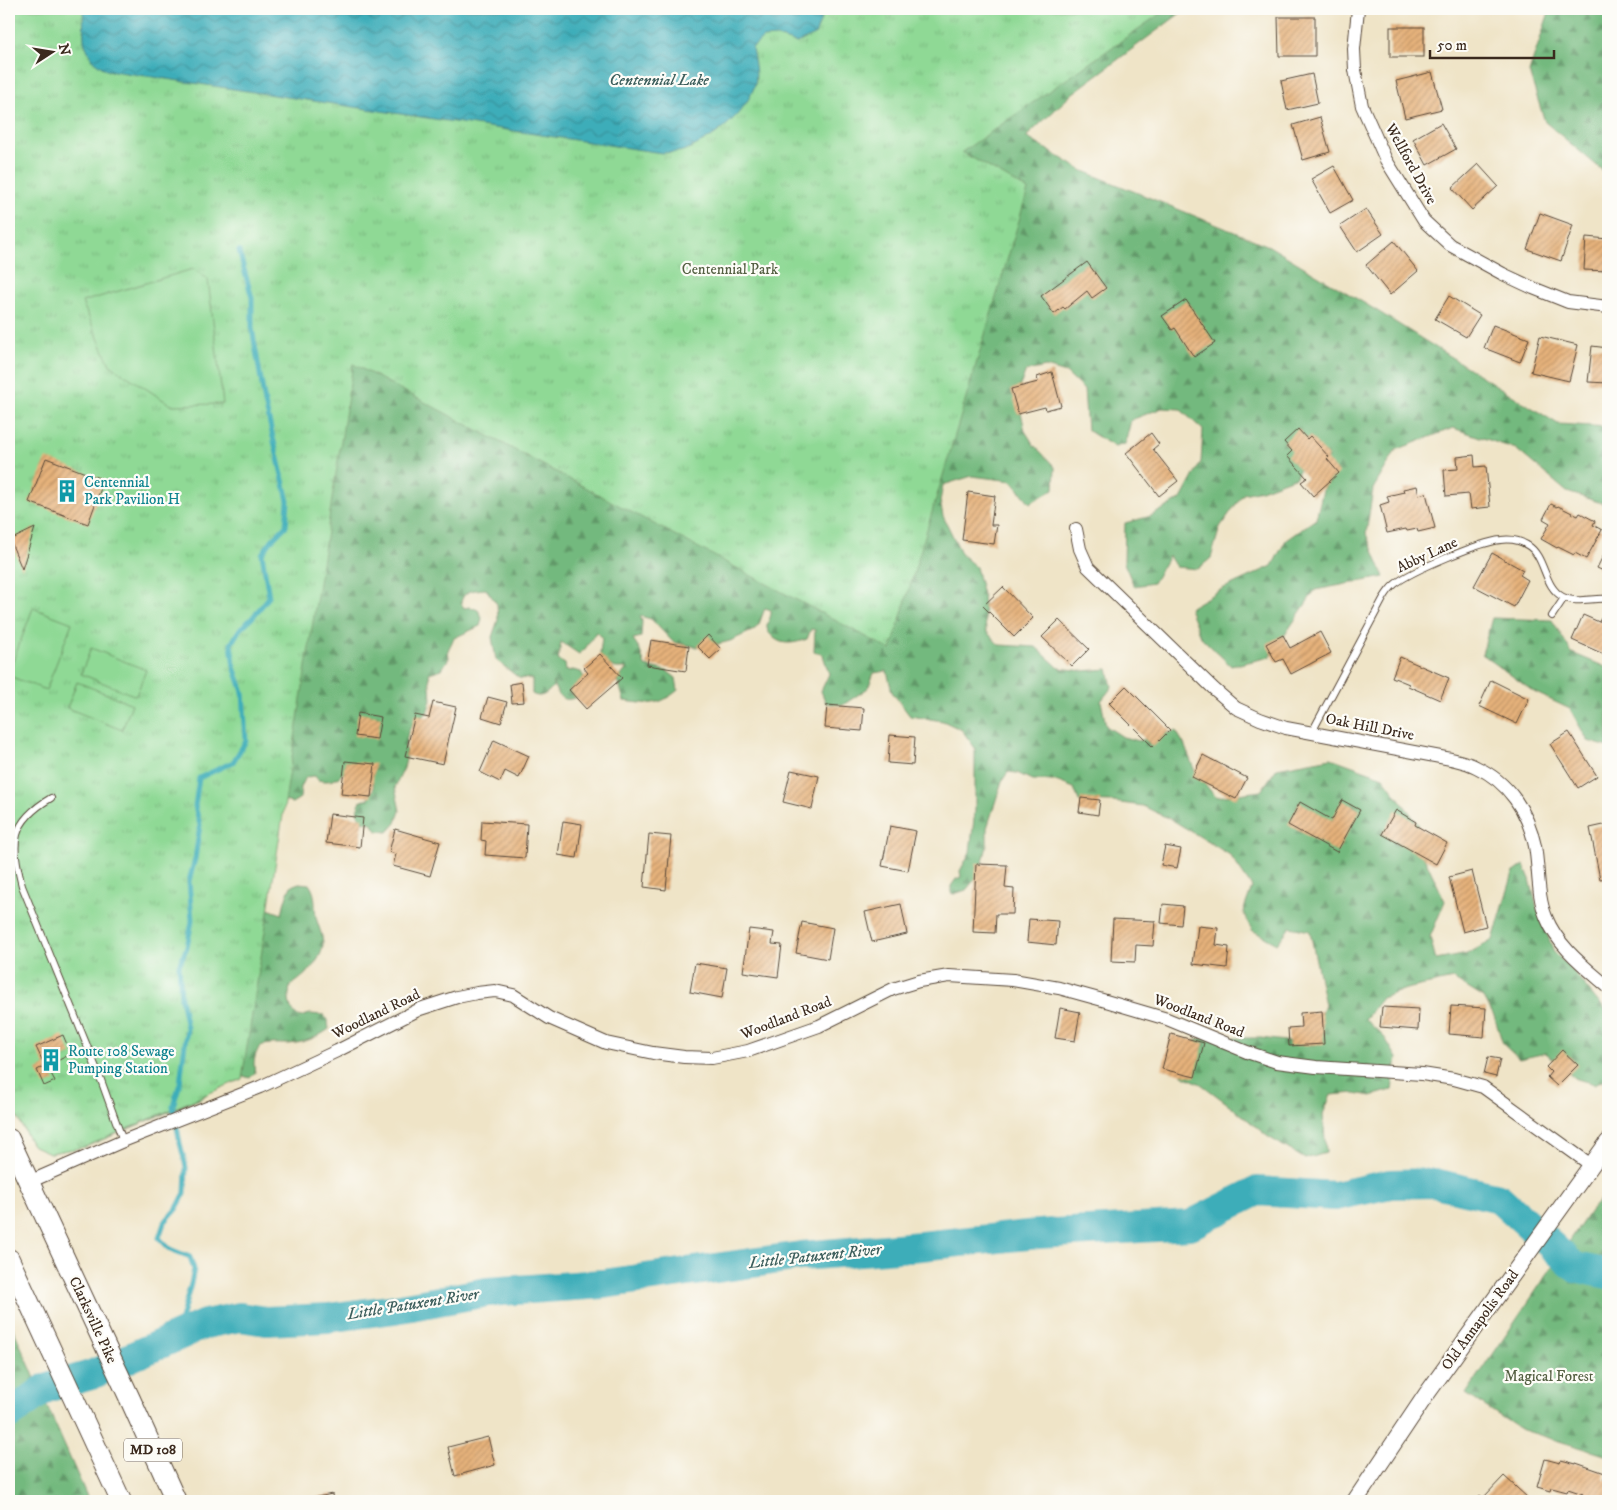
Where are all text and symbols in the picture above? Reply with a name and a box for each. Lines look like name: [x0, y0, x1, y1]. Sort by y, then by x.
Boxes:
north arrow: [28, 28, 78, 78]
scale bar: [1430, 28, 1553, 60]
text: 50 m: [1437, 36, 1467, 55]
text: N: [54, 42, 74, 57]
water label: Centennial Lake: [609, 70, 709, 90]
street label: Wellford Drive: [1380, 119, 1441, 208]
park label: Centennial Park: [682, 260, 779, 279]
place label: Centennial Park Pavilion H: [84, 473, 180, 509]
building icon: Centennial Park Pavilion H: [54, 478, 80, 504]
street label: Abby Lane: [1393, 533, 1461, 577]
street label: Oak Hill Drive: [1324, 709, 1416, 745]
street label: Woodland Road: [328, 984, 424, 1044]
street label: Woodland Road: [1150, 990, 1247, 1042]
street label: Woodland Road: [737, 992, 834, 1044]
place label: Route 108 Sewage Pumping Station: [68, 1042, 174, 1078]
building icon: Route 108 Sewage Pumping Station: [38, 1047, 64, 1073]
water label: Little Patuxent River: [747, 1239, 883, 1273]
street label: Old Annapolis Road: [1437, 1266, 1523, 1374]
street label: Clarksville Pike: [65, 1274, 121, 1366]
water label: Little Patuxent River: [345, 1284, 482, 1324]
park label: Magical Forest: [1504, 1367, 1594, 1386]
road number: MD 108: [124, 1438, 182, 1462]

